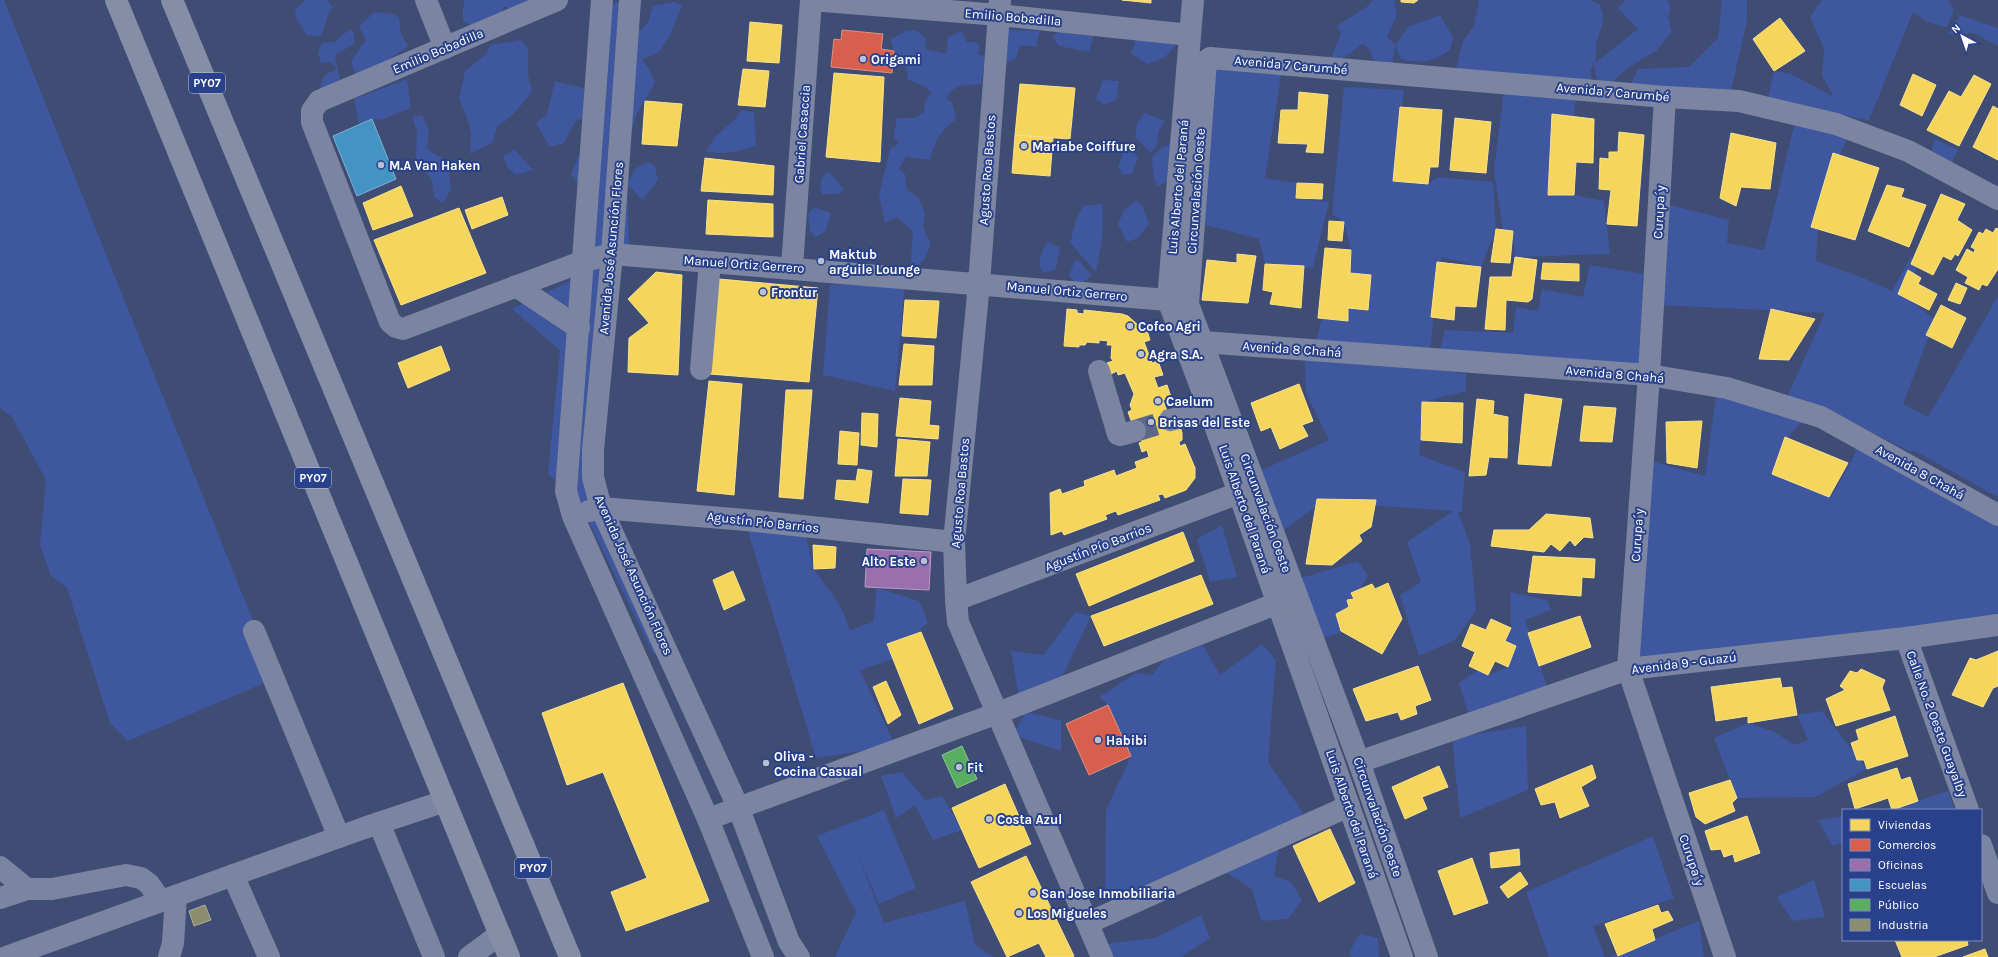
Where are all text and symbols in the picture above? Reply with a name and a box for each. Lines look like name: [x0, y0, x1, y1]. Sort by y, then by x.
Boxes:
street label: Emilio Bobadilla: [964, 5, 1062, 29]
north arrow: [1942, 16, 1982, 56]
text: N: [1949, 21, 1963, 36]
street label: Emilio Bobadilla: [390, 25, 486, 77]
place label: Origami: [871, 52, 921, 67]
street label: Avenida 7 Carumbé: [1234, 53, 1349, 77]
marker: Origami: [858, 54, 868, 64]
road number: PY07: [189, 73, 225, 93]
street label: Avenida 7 Carumbé: [1556, 80, 1671, 104]
street label: Gabriel Casaccia: [791, 84, 813, 184]
street label: Agusto Roa Bastos: [976, 114, 998, 226]
street label: Luis Alberto del Paraná: [1165, 119, 1191, 255]
street label: Circunvalación Oeste: [1184, 128, 1208, 254]
place label: Mariabe Coiffure: [1032, 139, 1136, 154]
marker: Mariabe Coiffure: [1019, 141, 1029, 151]
place label: M.A Van Haken: [389, 158, 480, 173]
marker: M.A Van Haken: [376, 160, 386, 170]
street label: Avenida José Asunción Flores: [596, 161, 626, 335]
street label: Curupa´y: [1650, 185, 1668, 239]
place label: Maktub arguile Lounge: [829, 247, 920, 277]
street label: Manuel Ortiz Gerrero: [683, 252, 805, 276]
marker: Maktub arguile Lounge: [816, 256, 826, 266]
street label: Manuel Ortiz Gerrero: [1006, 278, 1128, 304]
place label: Frontur: [771, 285, 818, 300]
marker: Frontur: [758, 287, 768, 297]
place label: Cofco Agri: [1138, 319, 1201, 334]
marker: Cofco Agri: [1125, 321, 1135, 331]
street label: Avenida 8 Chahá: [1242, 338, 1342, 360]
place label: Agra S.A.: [1149, 347, 1203, 362]
marker: Agra S.A.: [1136, 349, 1146, 359]
street label: Avenida 8 Chahá: [1565, 362, 1665, 386]
place label: Caelum: [1166, 394, 1213, 409]
marker: Caelum: [1153, 396, 1163, 406]
place label: Brisas del Este: [1159, 415, 1250, 430]
marker: Brisas del Este: [1146, 417, 1156, 427]
street label: Agusto Roa Bastos: [948, 437, 972, 549]
street label: Avenida 8 Chahá: [1873, 441, 1967, 503]
street label: Luis Alberto del Paraná: [1216, 443, 1274, 575]
street label: Circunvalación Oeste: [1237, 451, 1295, 575]
road number: PY07: [295, 468, 331, 488]
street label: Avenida José Asunción Flores: [592, 493, 676, 657]
street label: Curupa´y: [1628, 508, 1646, 562]
street label: Agustín Pío Barrios: [706, 509, 820, 535]
street label: Agustín Pío Barrios: [1043, 520, 1154, 574]
place label: Alto Este: [862, 554, 916, 569]
marker: Alto Este: [919, 556, 929, 566]
street label: Avenida 9 - Guazú: [1631, 649, 1737, 677]
street label: Calle No. 2 Oeste Guayalby: [1903, 649, 1971, 799]
place label: Habibi: [1106, 733, 1147, 748]
marker: Habibi: [1093, 735, 1103, 745]
street label: Luis Alberto del Paraná: [1323, 748, 1381, 880]
place label: Oliva - Cocina Casual: [774, 749, 862, 779]
street label: Circunvalación Oeste: [1350, 755, 1406, 879]
marker: Oliva - Cocina Casual: [761, 758, 771, 768]
place label: Fit: [967, 760, 984, 775]
marker: Fit: [954, 762, 964, 772]
legend: [1842, 809, 1982, 941]
place label: Costa Azul: [997, 812, 1062, 827]
marker: Costa Azul: [984, 814, 994, 824]
text: Viviendas: [1878, 818, 1931, 832]
street label: Curupa´y: [1676, 832, 1708, 888]
text: Comercios: [1878, 838, 1936, 852]
road number: PY07: [515, 858, 551, 878]
text: Oficinas: [1878, 858, 1923, 872]
text: Escuelas: [1878, 878, 1927, 892]
place label: San Jose Inmobiliaria: [1041, 886, 1175, 901]
marker: San Jose Inmobiliaria: [1028, 888, 1038, 898]
text: Público: [1878, 898, 1919, 912]
place label: Los Migueles: [1027, 906, 1107, 921]
marker: Los Migueles: [1014, 908, 1024, 918]
text: Industria: [1878, 918, 1928, 932]

